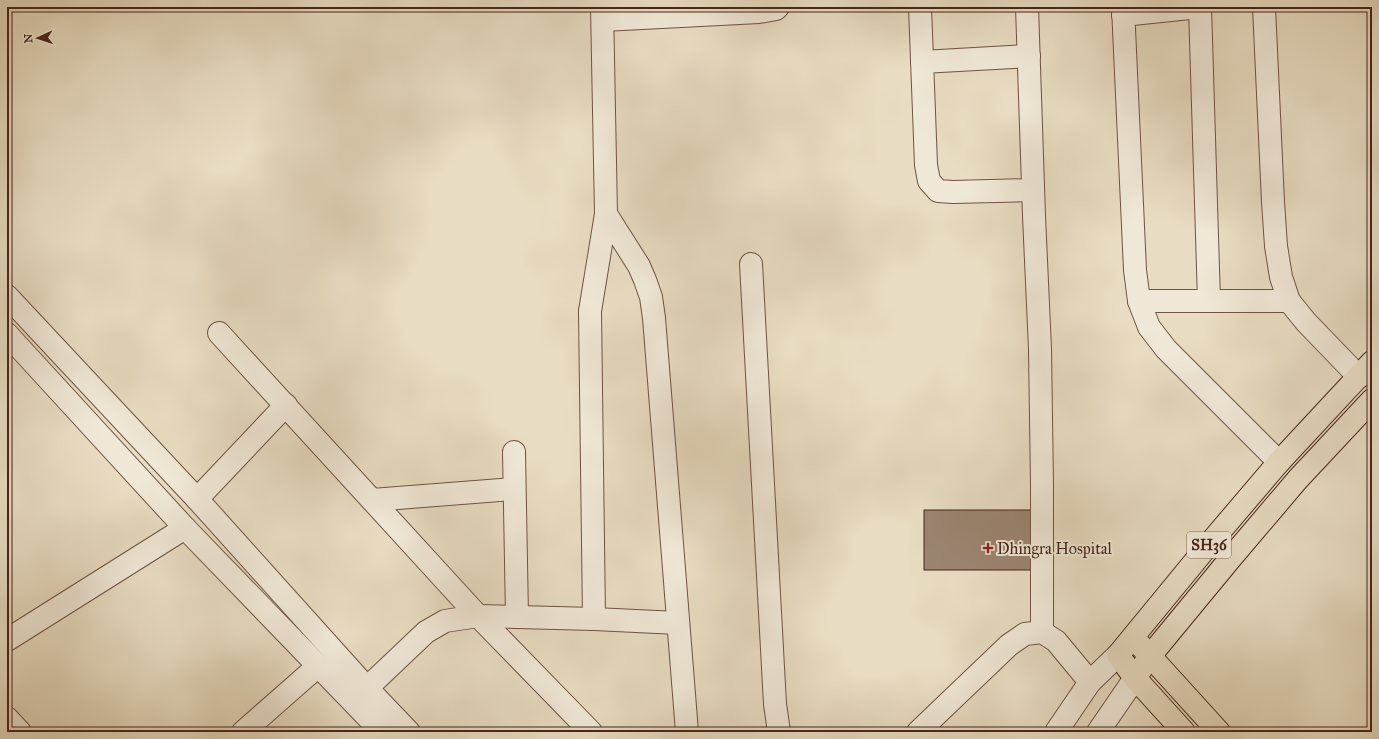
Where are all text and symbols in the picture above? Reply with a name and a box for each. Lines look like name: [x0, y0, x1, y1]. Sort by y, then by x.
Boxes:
north arrow: [18, 18, 58, 58]
text: N: [22, 33, 35, 44]
road number: SH36: [1187, 532, 1231, 558]
place label: Dhingra Hospital: [997, 539, 1113, 559]
marker: Dhingra Hospital: [982, 542, 994, 554]

